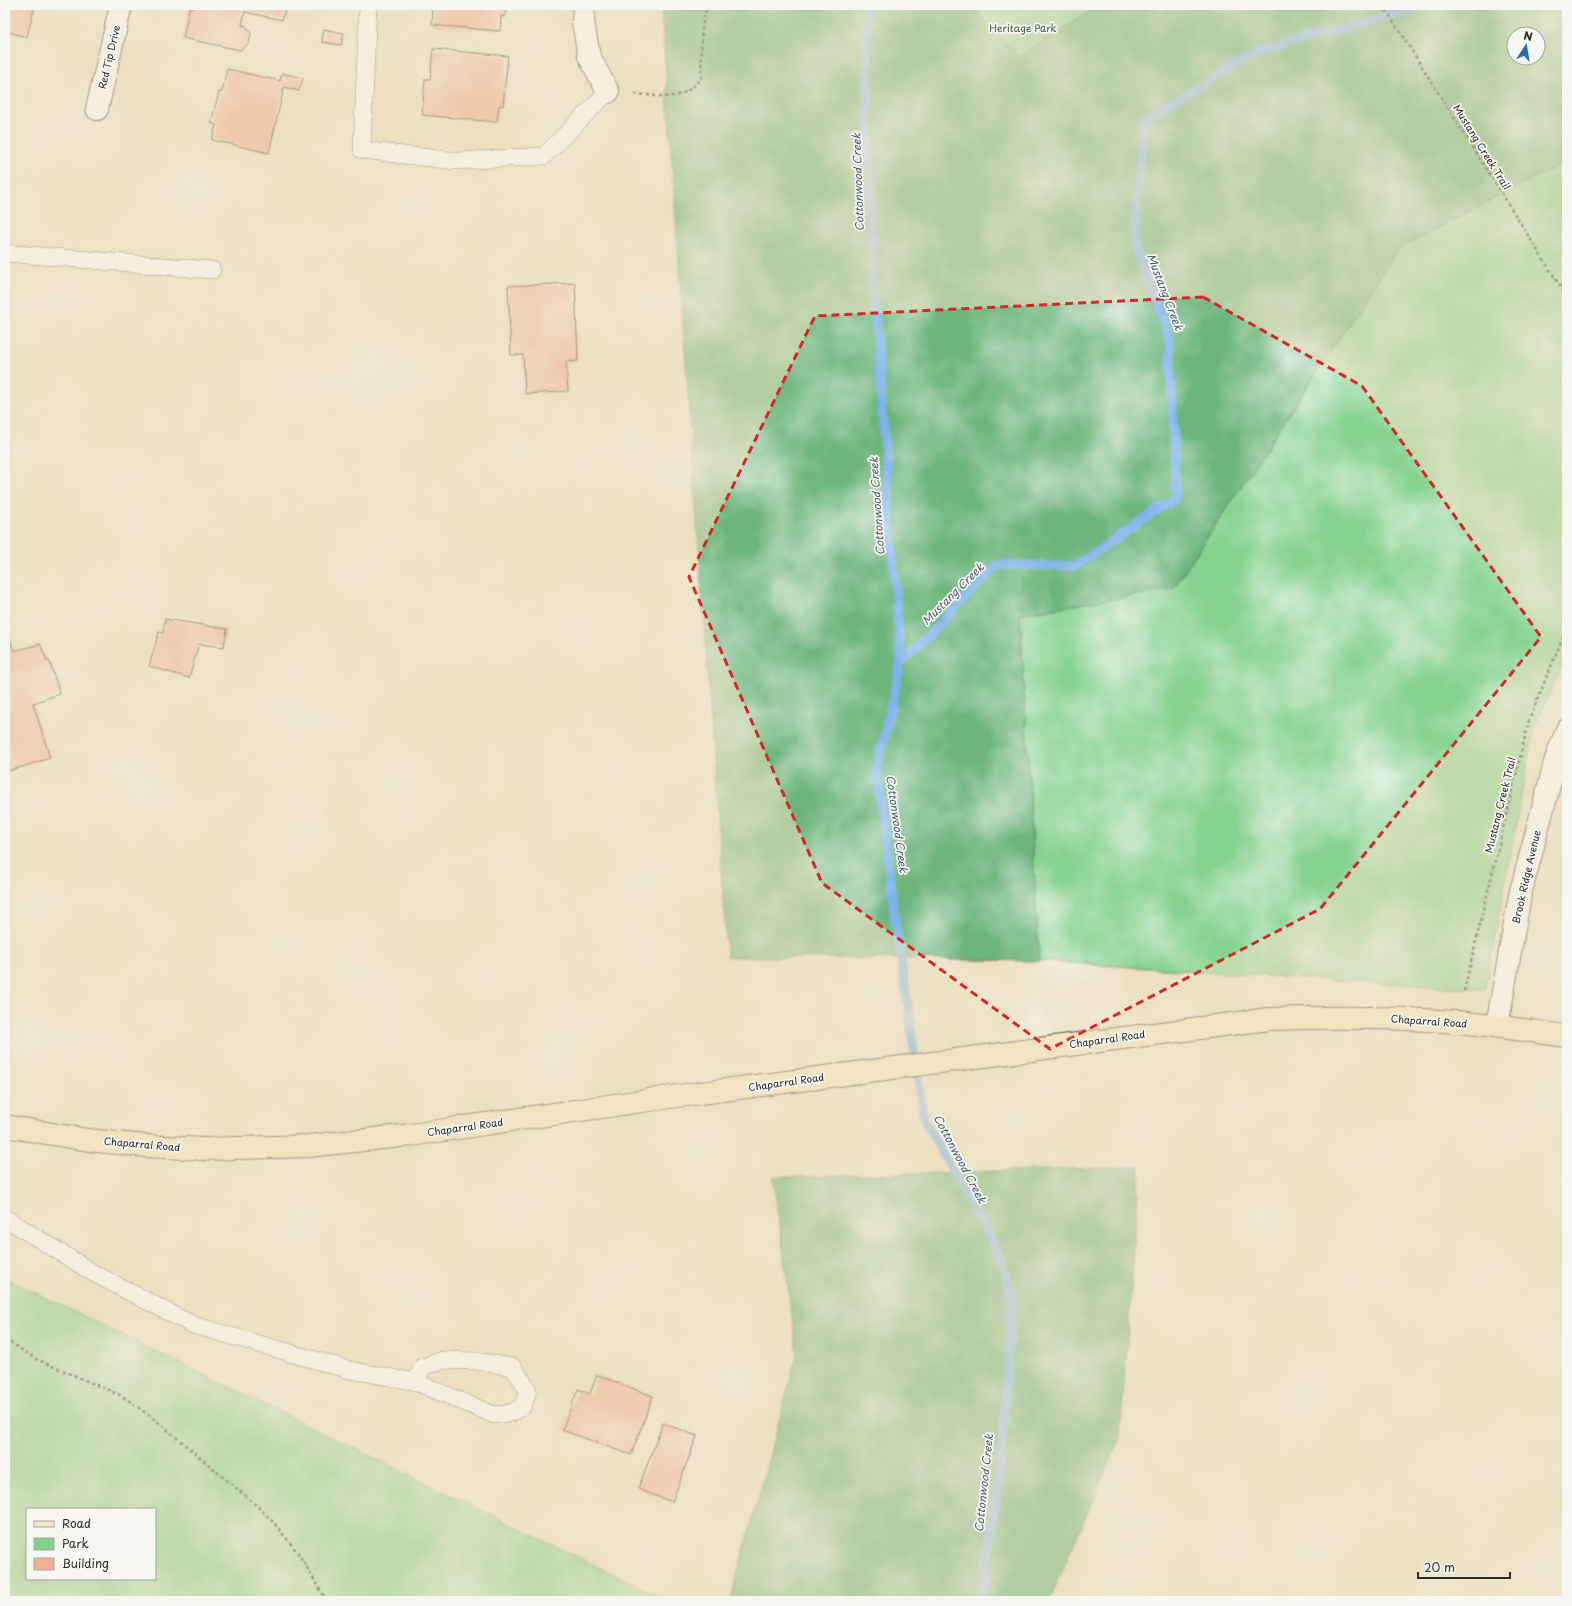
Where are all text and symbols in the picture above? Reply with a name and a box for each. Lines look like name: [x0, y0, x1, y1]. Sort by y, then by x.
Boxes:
park label: Heritage Park: [989, 20, 1057, 35]
street label: Red Tip Drive: [94, 23, 123, 90]
north arrow: [1506, 26, 1546, 66]
text: N: [1522, 27, 1534, 45]
street label: Mustang Creek Trail: [1450, 101, 1515, 192]
water label: Cottonwood Creek: [847, 131, 868, 232]
water label: Mustang Creek: [1143, 251, 1188, 334]
water label: Cottonwood Creek: [864, 455, 888, 556]
water label: Mustang Creek: [918, 558, 988, 628]
street label: Mustang Creek Trail: [1480, 755, 1519, 854]
water label: Cottonwood Creek: [882, 774, 913, 875]
street label: Brook Ridge Avenue: [1507, 828, 1544, 925]
street label: Chaparral Road: [1390, 1010, 1468, 1031]
street label: Chaparral Road: [1068, 1026, 1146, 1051]
street label: Chaparral Road: [747, 1069, 825, 1094]
water label: Cottonwood Creek: [930, 1111, 992, 1207]
street label: Chaparral Road: [426, 1114, 504, 1139]
street label: Chaparral Road: [103, 1133, 181, 1154]
water label: Cottonwood Creek: [970, 1432, 997, 1533]
legend: [26, 1508, 156, 1580]
text: Road: [62, 1514, 91, 1532]
text: Park: [62, 1534, 89, 1552]
text: Building: [62, 1554, 109, 1572]
scale bar: [1418, 1554, 1510, 1580]
text: 20 m: [1424, 1558, 1455, 1576]

